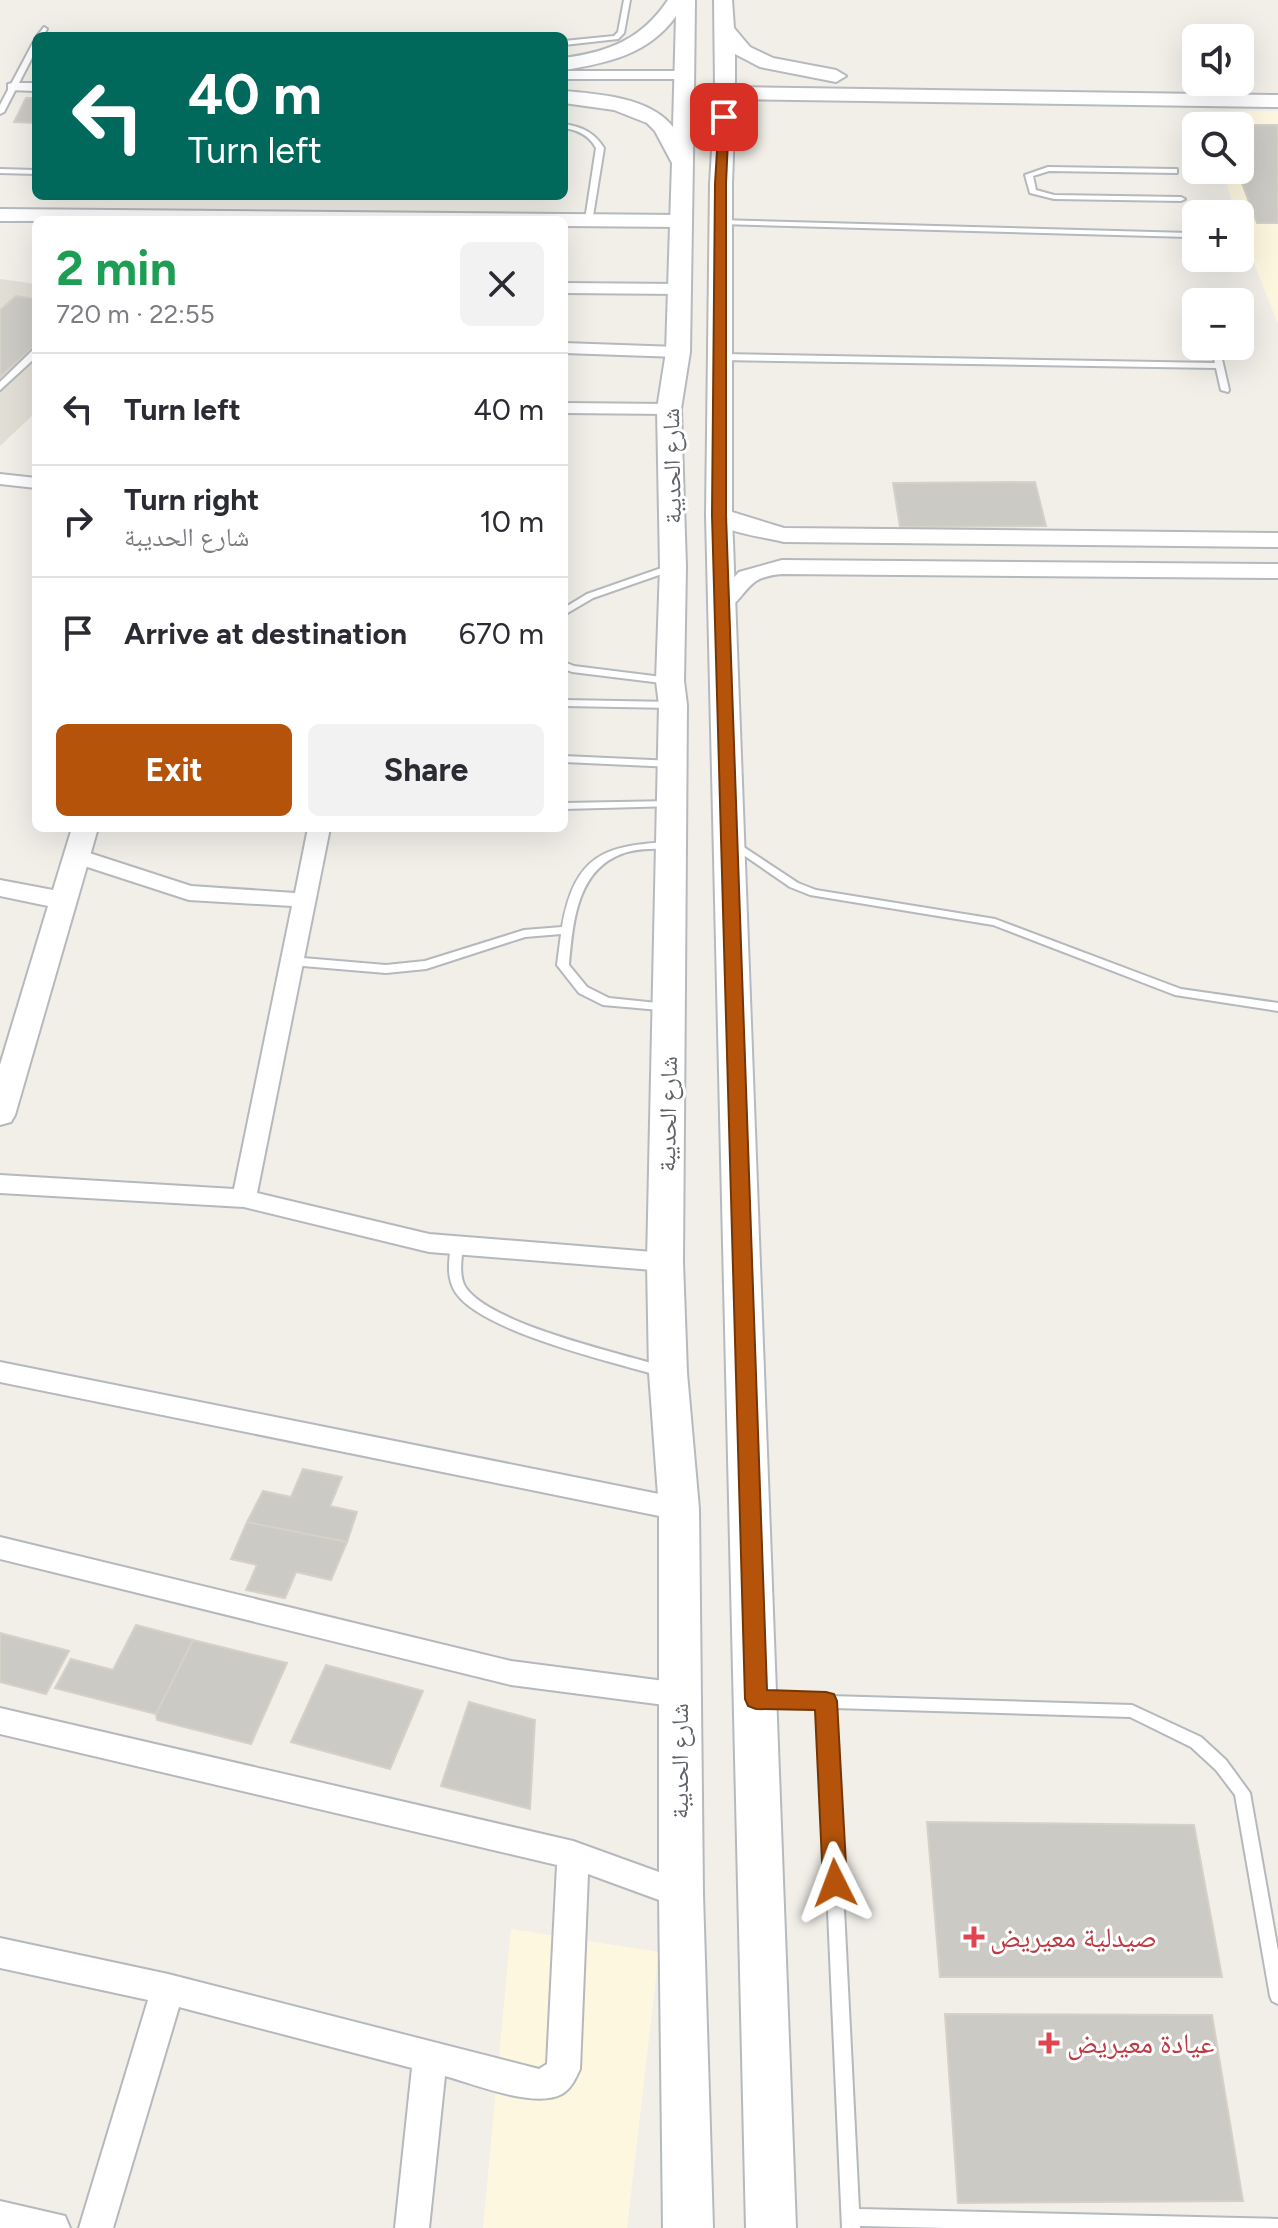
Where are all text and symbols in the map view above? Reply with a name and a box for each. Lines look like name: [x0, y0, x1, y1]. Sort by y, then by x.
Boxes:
map controls: [1182, 24, 1254, 360]
button: sound: [1182, 24, 1254, 96]
text: 40 m: [188, 61, 322, 128]
icon: left: [56, 64, 160, 168]
pin: [690, 83, 758, 151]
icon: arrive: [702, 95, 746, 139]
button: search: [1182, 112, 1254, 184]
text: Turn left: [188, 129, 322, 172]
button: +: [1182, 200, 1254, 272]
text: 2 min: [56, 239, 177, 297]
button: close: [460, 242, 544, 326]
button: −: [1182, 288, 1254, 360]
text: 720 m · 22:55: [56, 298, 215, 330]
icon: left: [56, 387, 100, 431]
text: Turn left: [124, 391, 241, 428]
text: 40 m: [473, 391, 544, 428]
street label: شارع الحديبة: [656, 408, 688, 524]
text: Turn right: [124, 481, 259, 518]
icon: right: [56, 499, 100, 543]
text: 10 m: [479, 503, 544, 540]
text: شارع الحديبة: [124, 521, 249, 553]
icon: arrive: [56, 611, 100, 655]
text: Arrive at destination: [124, 615, 407, 652]
text: 670 m: [459, 615, 544, 652]
button: Exit: [56, 724, 292, 816]
button: Share: [308, 724, 544, 816]
street label: شارع الحديبة: [652, 1056, 684, 1172]
street label: شارع الحديبة: [665, 1703, 695, 1819]
position arrow: [793, 1841, 877, 1925]
place label: صيدلية معيريض: [990, 1920, 1157, 1955]
marker: صيدلية معيريض: [965, 1928, 983, 1946]
place label: عيادة معيريض: [1067, 2026, 1214, 2061]
marker: عيادة معيريض: [1038, 2032, 1060, 2054]

